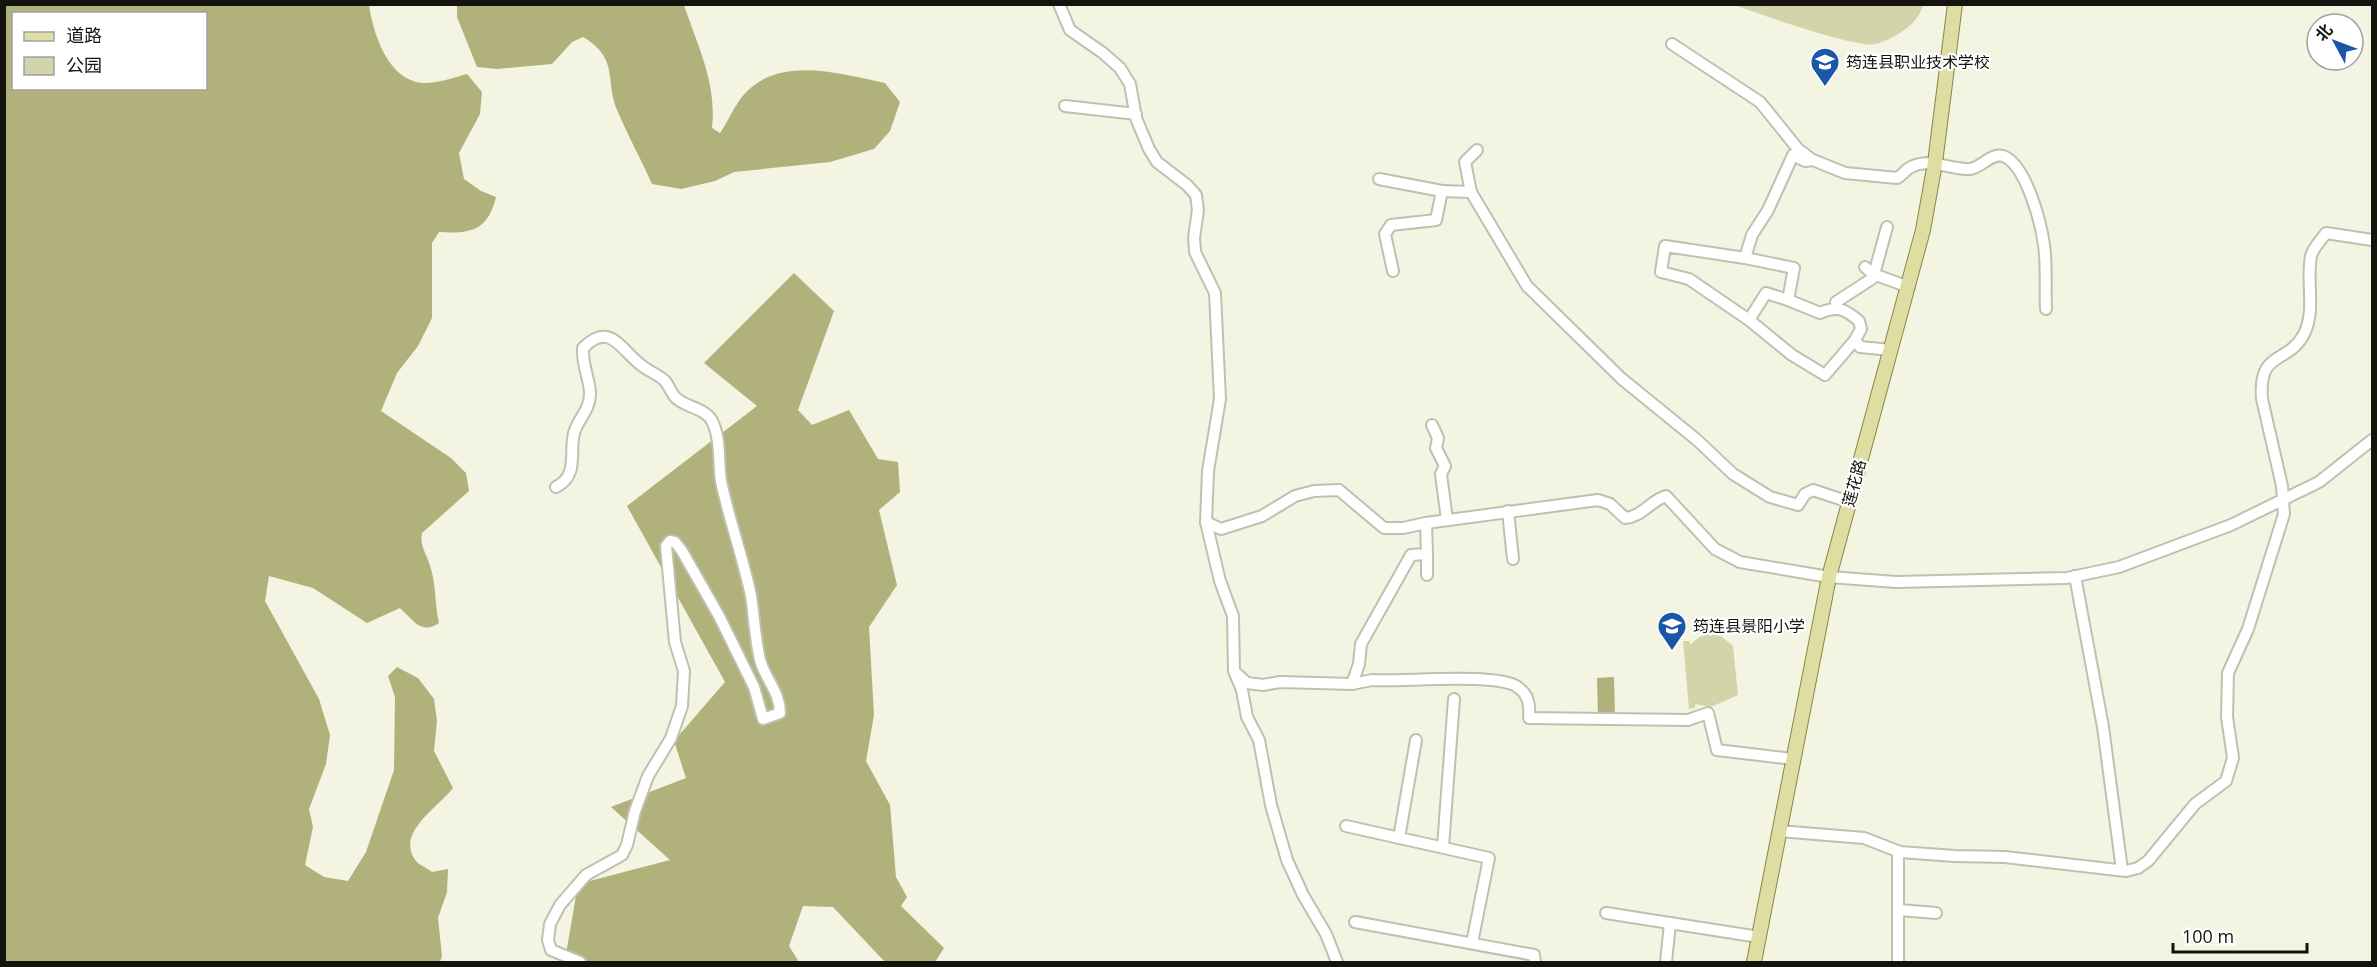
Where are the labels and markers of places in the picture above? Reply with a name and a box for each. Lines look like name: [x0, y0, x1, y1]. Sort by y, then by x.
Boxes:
school or university icon: 筠连县职业技术学校: [1809, 46, 1841, 88]
place label: 筠连县职业技术学校: [1846, 51, 1990, 73]
school or university icon: 筠连县景阳小学: [1656, 610, 1688, 652]
place label: 筠连县景阳小学: [1693, 615, 1805, 637]

